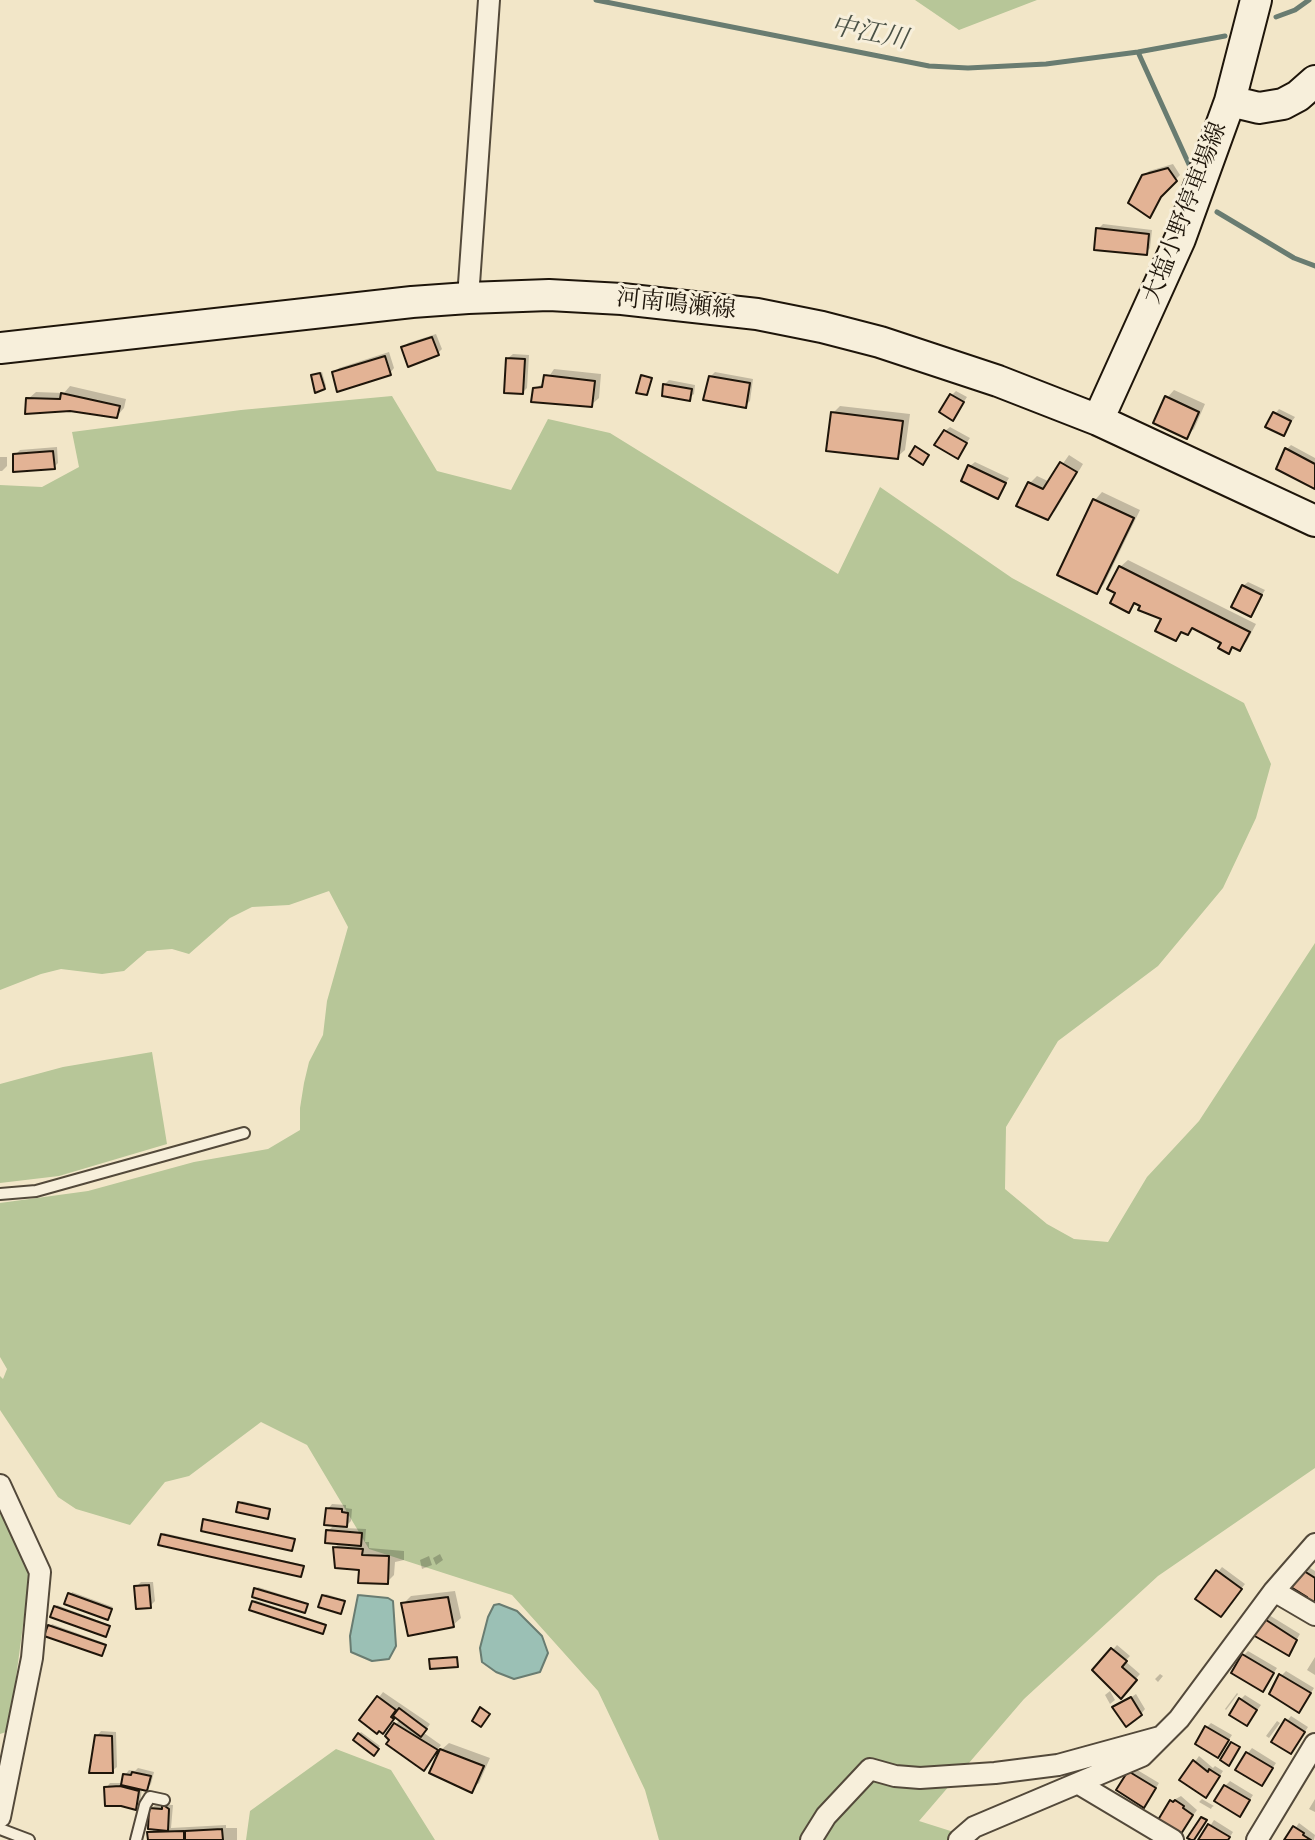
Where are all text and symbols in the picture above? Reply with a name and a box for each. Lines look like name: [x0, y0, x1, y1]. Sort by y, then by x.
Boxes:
water label: 中江川: [828, 11, 910, 57]
street label: 大塩小野停車場線: [1138, 118, 1234, 308]
street label: 河南鳴瀬線: [615, 284, 737, 326]

